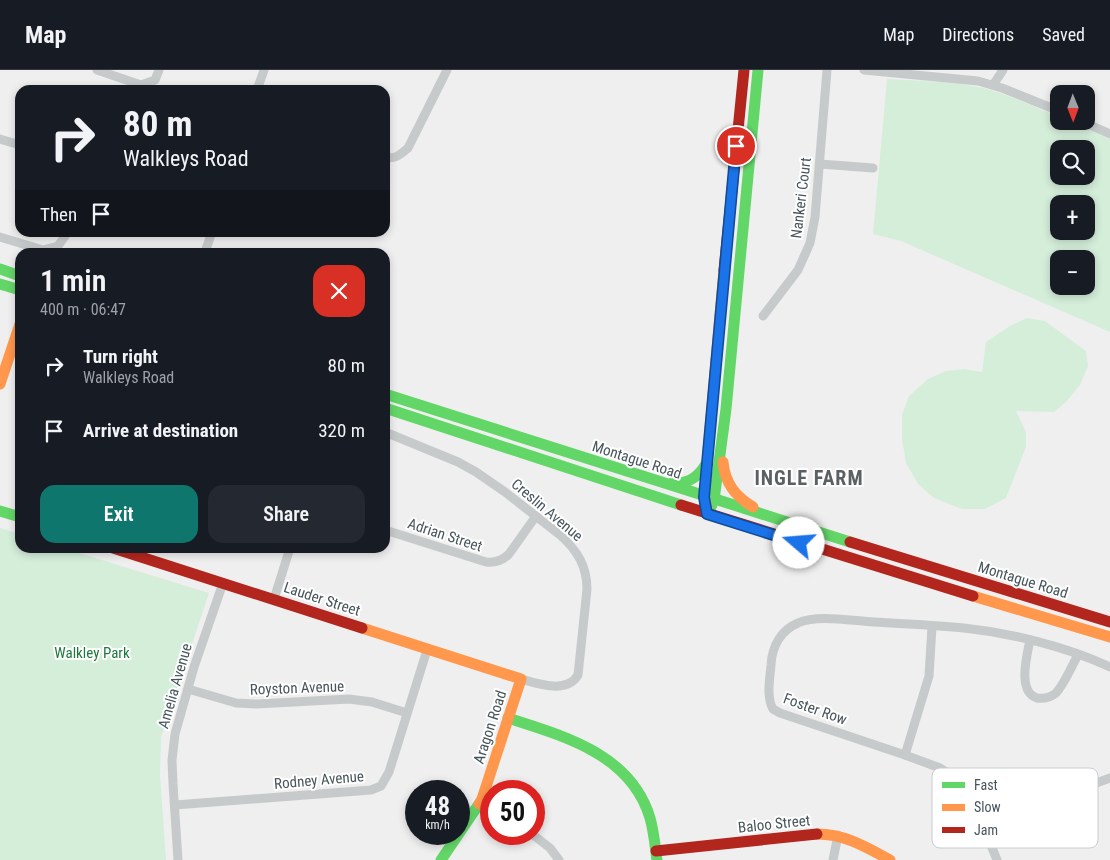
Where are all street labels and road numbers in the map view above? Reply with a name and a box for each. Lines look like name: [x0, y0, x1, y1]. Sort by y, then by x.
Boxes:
street label: Nankeri Court: [787, 156, 815, 240]
street label: Montague Road: [590, 437, 684, 483]
street label: Creslin Avenue: [508, 475, 586, 545]
street label: Adrian Street: [406, 515, 484, 555]
street label: Montague Road: [976, 558, 1070, 602]
street label: Lauder Street: [282, 578, 362, 620]
street label: Amelia Avenue: [154, 641, 196, 731]
street label: Royston Avenue: [250, 677, 344, 699]
street label: Aragon Road: [470, 688, 510, 766]
street label: Foster Row: [781, 689, 849, 729]
street label: Rodney Avenue: [273, 767, 365, 793]
street label: Baloo Street: [737, 811, 811, 837]

